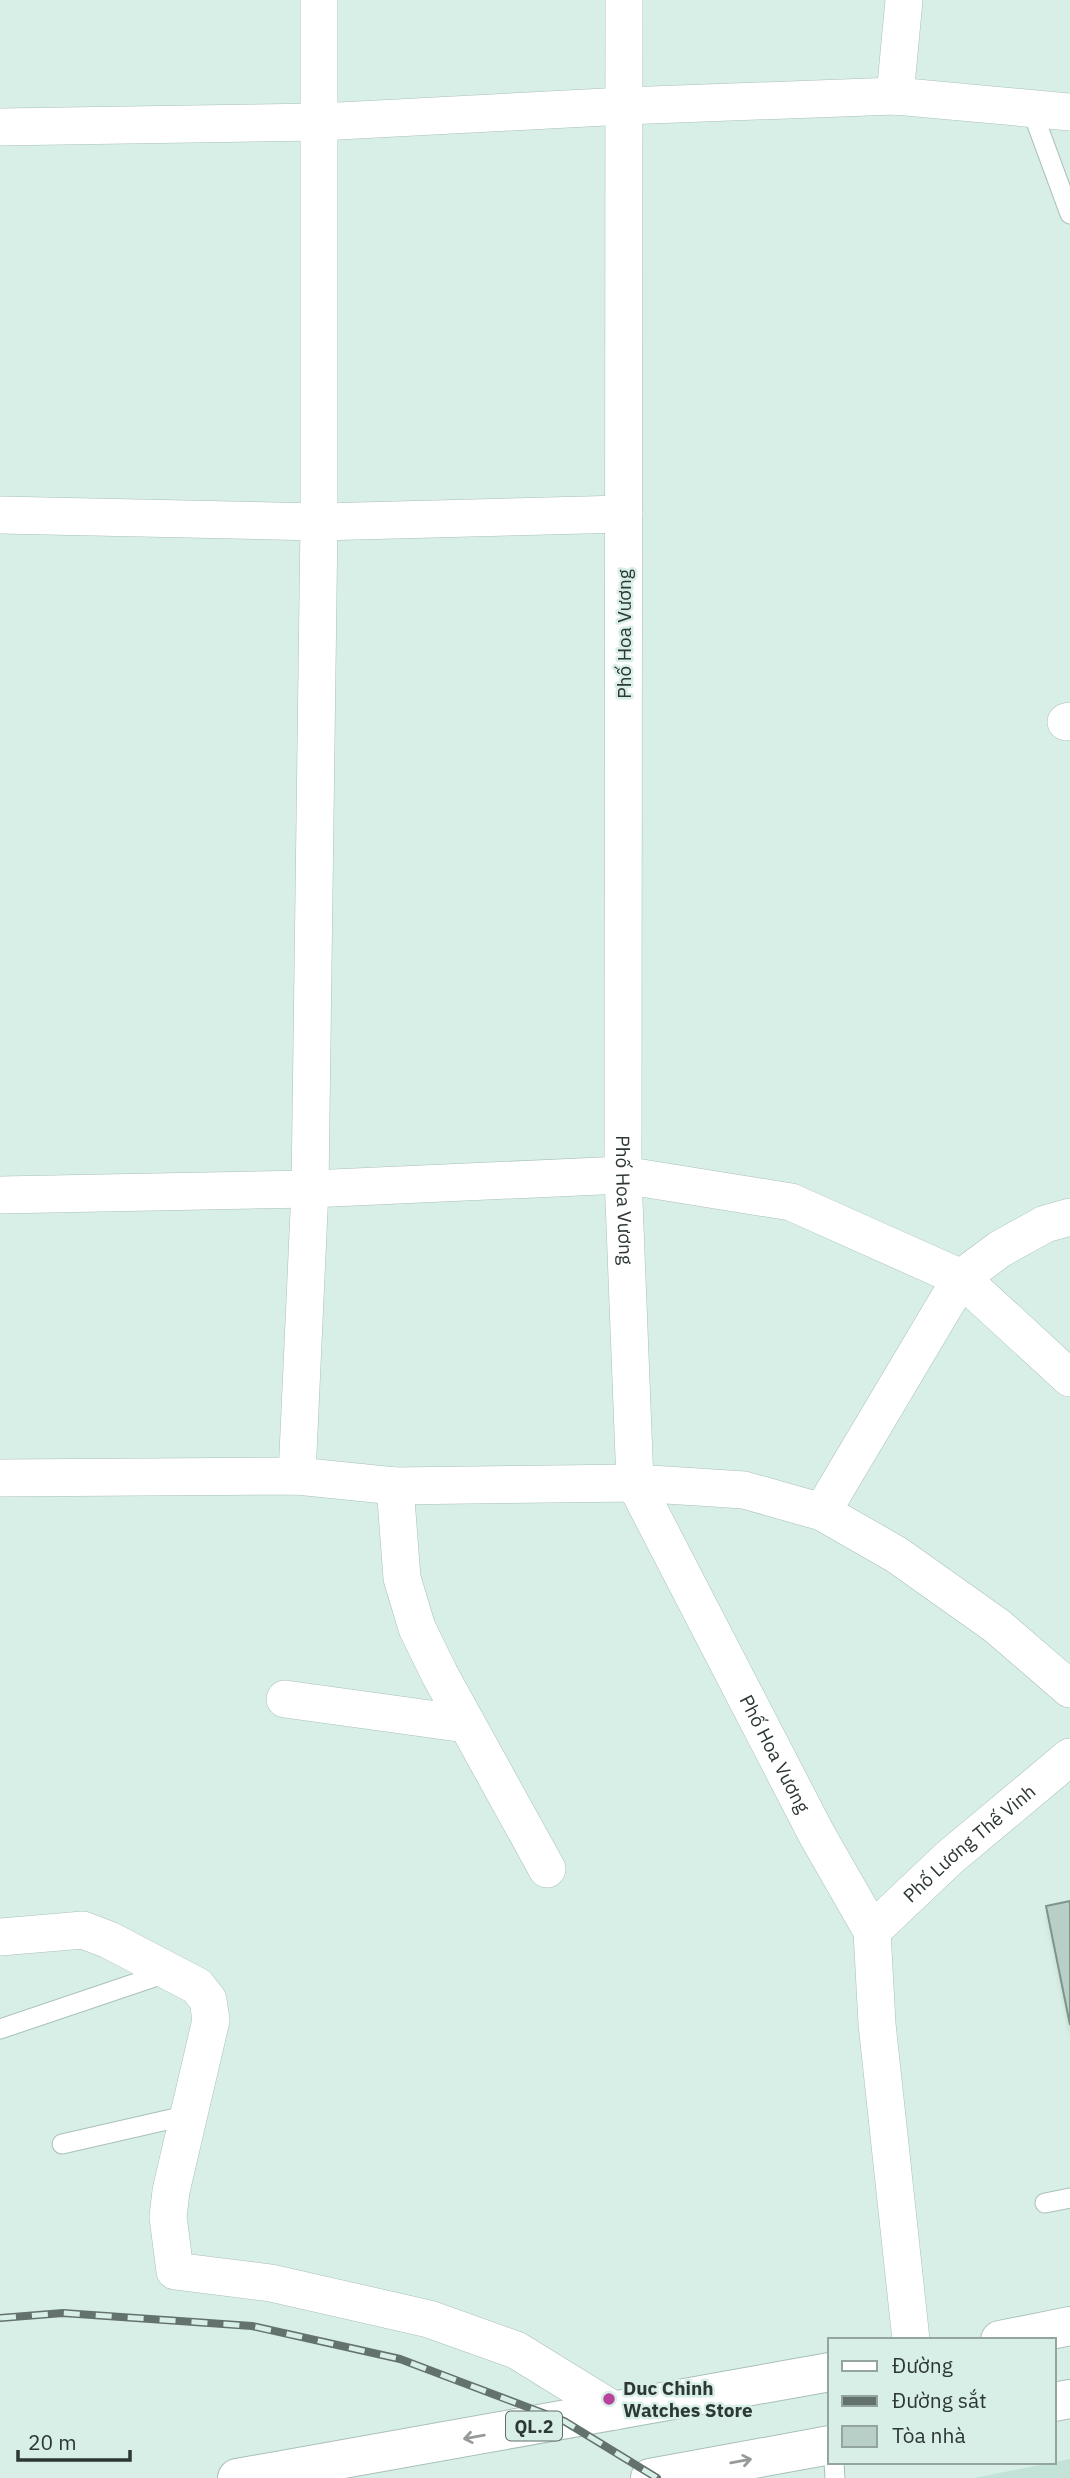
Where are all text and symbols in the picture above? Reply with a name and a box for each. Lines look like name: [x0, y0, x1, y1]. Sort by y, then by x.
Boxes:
street label: Phố Hoa Vương: [612, 569, 636, 699]
street label: Phố Hoa Vương: [611, 1135, 638, 1265]
street label: Phố Hoa Vương: [735, 1691, 815, 1817]
street label: Phố Lương Thế Vinh: [898, 1779, 1040, 1907]
legend: [828, 2338, 1056, 2464]
text: Đường: [892, 2351, 953, 2379]
place label: Duc Chinh Watches Store: [623, 2376, 753, 2422]
text: Đường sắt: [892, 2386, 987, 2414]
marker: Duc Chinh Watches Store: [601, 2391, 617, 2407]
road number: QL.2: [506, 2412, 562, 2440]
scale bar: [18, 2418, 130, 2462]
text: Tòa nhà: [892, 2421, 966, 2449]
text: 20 m: [28, 2428, 77, 2456]
one-way arrow: [463, 2431, 486, 2444]
one-way arrow: [729, 2454, 752, 2468]

